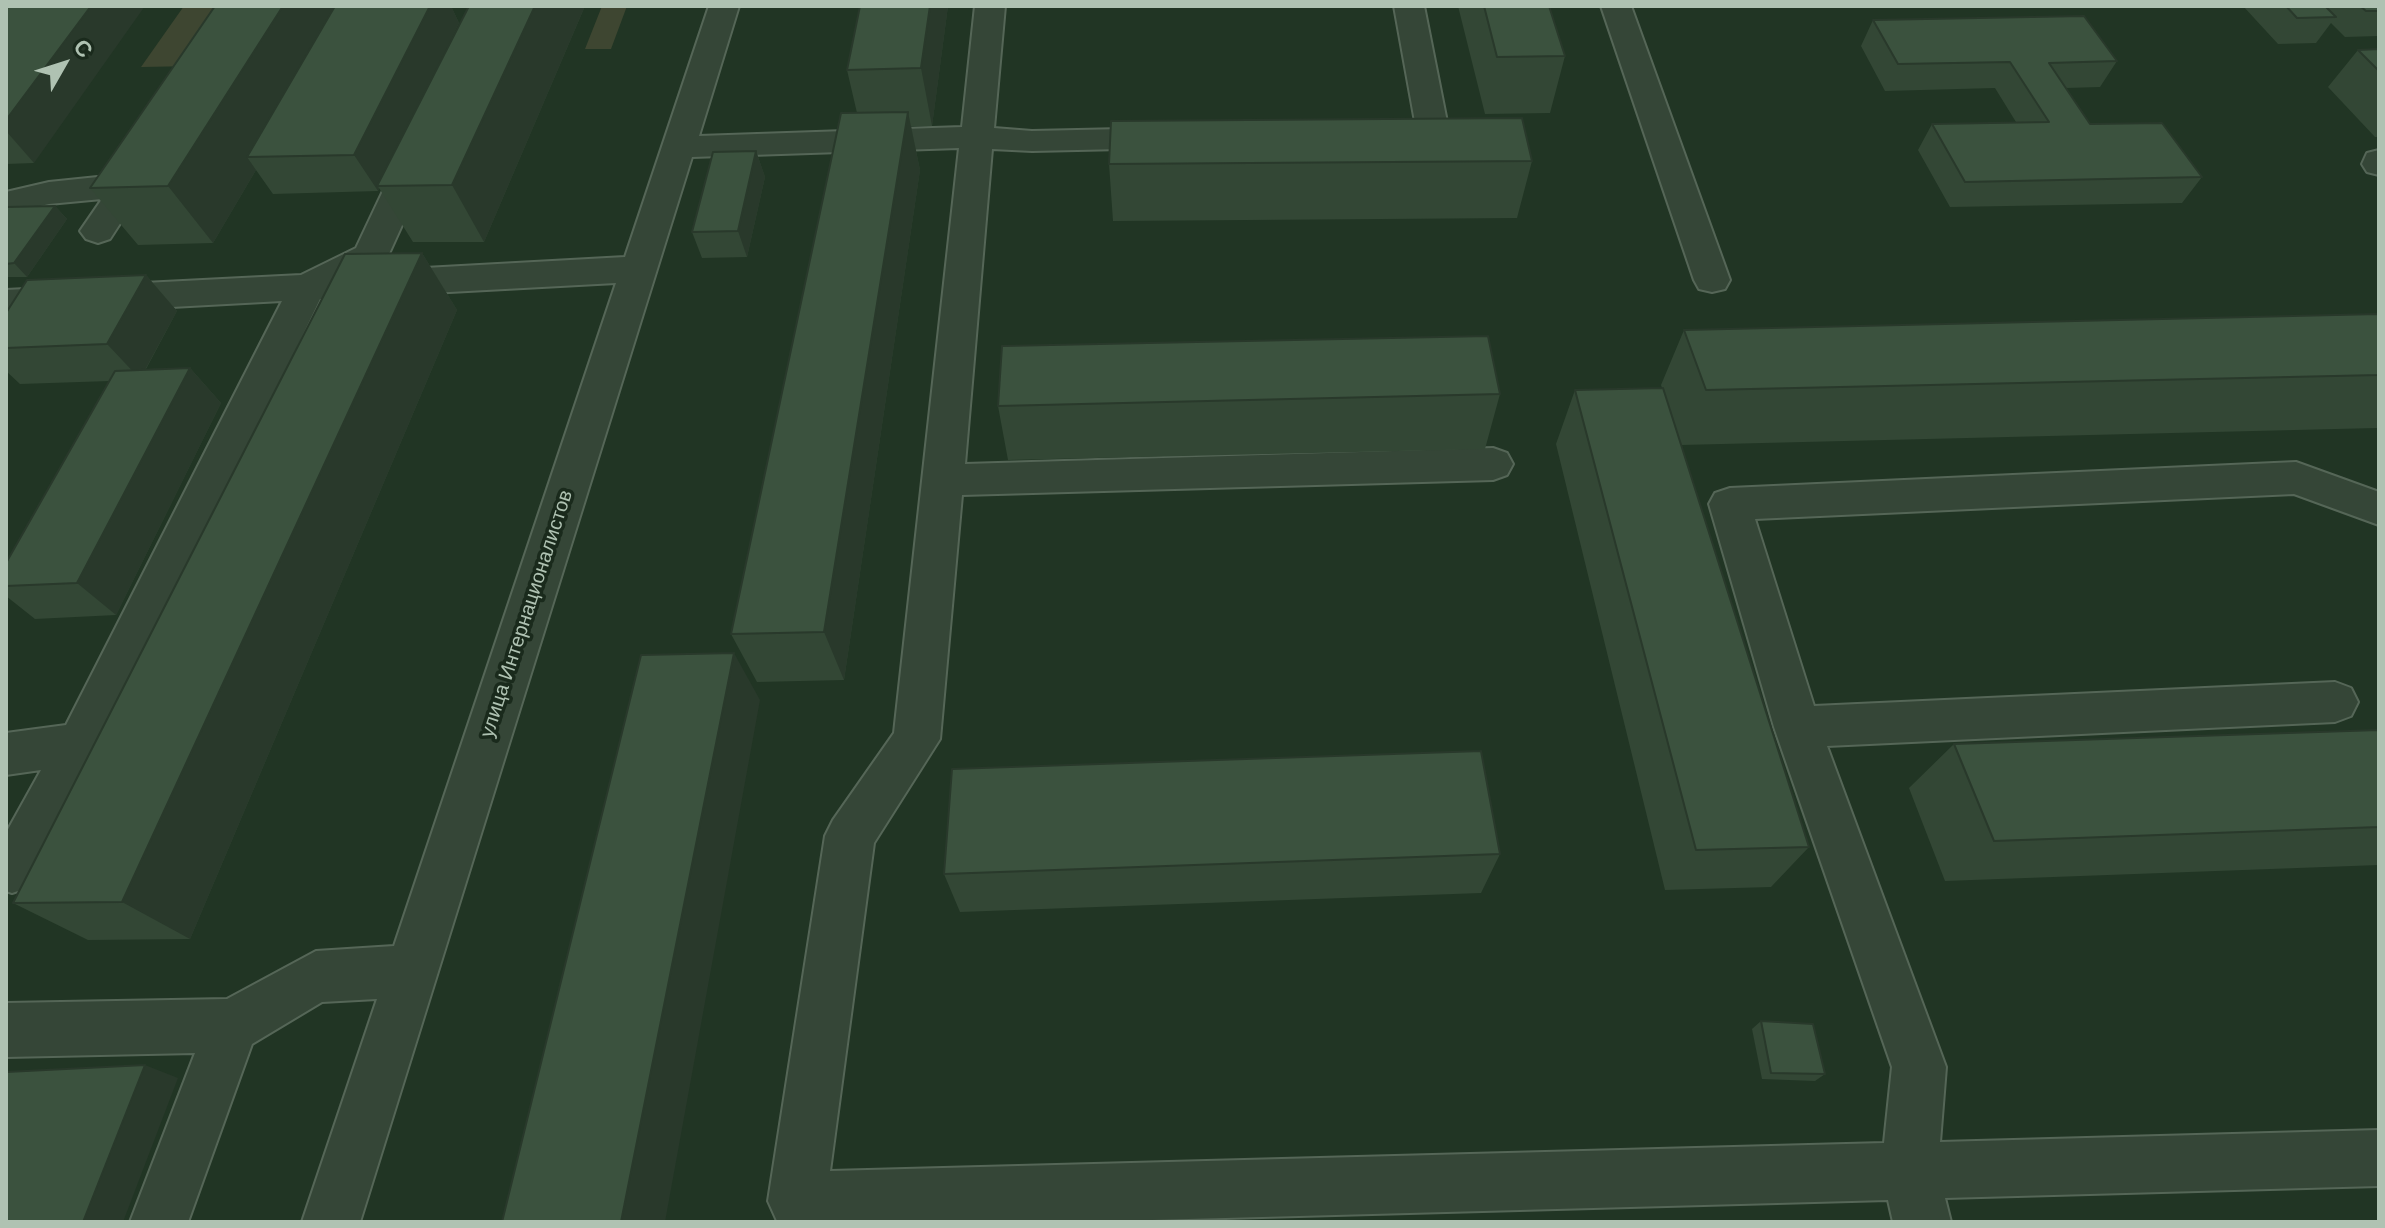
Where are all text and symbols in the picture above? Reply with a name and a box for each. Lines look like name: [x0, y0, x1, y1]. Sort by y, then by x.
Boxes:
north arrow: [24, 24, 104, 104]
text: С: [68, 35, 98, 63]
street label: улица Интернационалистов: [476, 487, 578, 741]

